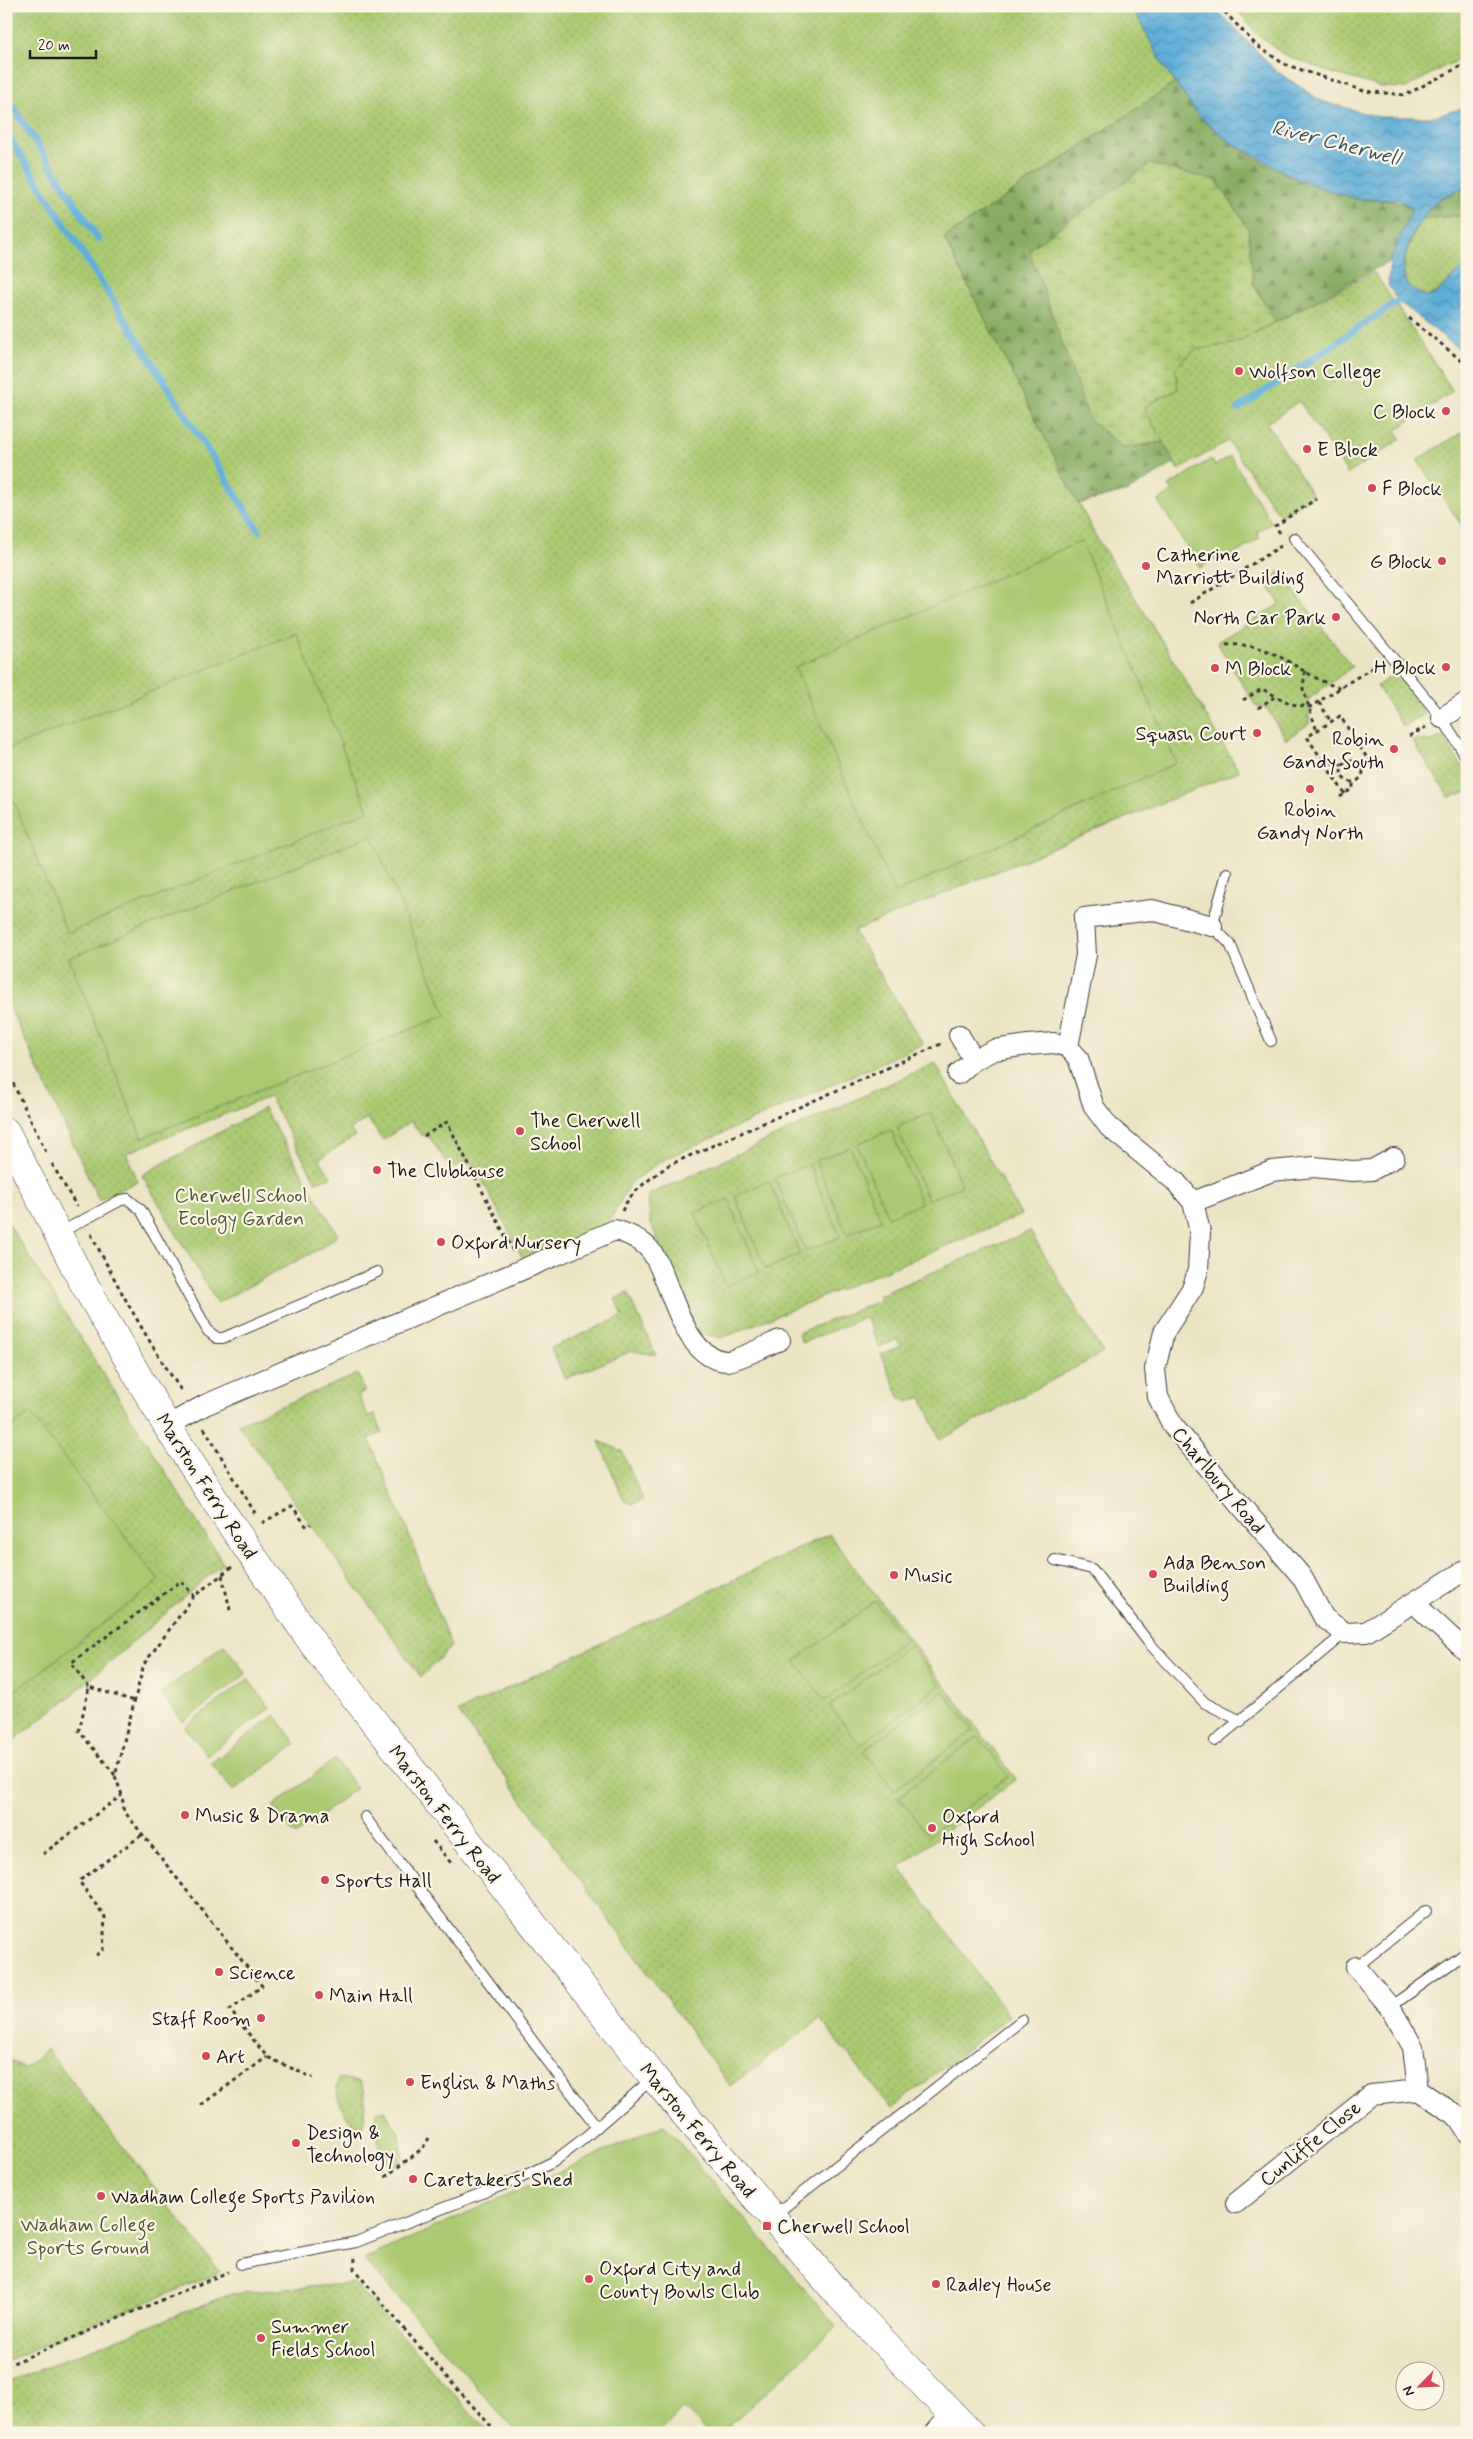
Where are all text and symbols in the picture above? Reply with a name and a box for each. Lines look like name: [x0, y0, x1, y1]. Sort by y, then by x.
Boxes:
scale bar: [30, 28, 96, 60]
text: 20 m: [38, 36, 70, 56]
water label: River Cherwell: [1269, 113, 1406, 173]
place label: Wolfson College: [1249, 359, 1381, 387]
marker: Wolfson College: [1233, 365, 1245, 377]
place label: C Block: [1373, 399, 1436, 426]
marker: C Block: [1440, 405, 1452, 417]
place label: E Block: [1317, 437, 1378, 464]
marker: E Block: [1301, 443, 1313, 455]
place label: F Block: [1382, 476, 1442, 503]
marker: F Block: [1366, 482, 1378, 494]
place label: Catherine Marriott Building: [1156, 542, 1305, 594]
place label: G Block: [1370, 549, 1432, 576]
marker: G Block: [1436, 555, 1448, 567]
marker: Catherine Marriott Building: [1140, 560, 1152, 572]
place label: North Car Park: [1193, 605, 1326, 632]
marker: North Car Park: [1330, 611, 1342, 623]
place label: H Block: [1374, 655, 1436, 682]
place label: M Block: [1225, 656, 1292, 683]
marker: H Block: [1440, 661, 1452, 673]
marker: M Block: [1209, 662, 1221, 674]
place label: Squash Court: [1136, 721, 1247, 748]
place label: Robin Gandy South: [1282, 726, 1384, 776]
marker: Squash Court: [1251, 727, 1263, 739]
marker: Robin Gandy South: [1388, 743, 1400, 755]
marker: Robin Gandy North: [1304, 783, 1316, 795]
place label: Robin Gandy North: [1256, 797, 1364, 847]
place label: The Cherwell School: [530, 1108, 640, 1158]
marker: The Cherwell School: [514, 1125, 526, 1137]
place label: The Clubhouse: [387, 1158, 504, 1185]
marker: The Clubhouse: [371, 1164, 383, 1176]
park label: Cherwell School Ecology Garden: [175, 1183, 307, 1234]
place label: Oxford Nursery: [451, 1230, 581, 1259]
marker: Oxford Nursery: [435, 1236, 447, 1248]
street label: Marston Ferry Road: [148, 1409, 263, 1565]
street label: Charlbury Road: [1165, 1421, 1271, 1540]
place label: Ada Benson Building: [1163, 1550, 1266, 1602]
place label: Music: [904, 1563, 953, 1590]
marker: Ada Benson Building: [1147, 1568, 1159, 1580]
marker: Music: [888, 1569, 900, 1581]
street label: Marston Ferry Road: [381, 1740, 506, 1890]
place label: Music & Drama: [195, 1803, 329, 1830]
place label: Oxford High School: [942, 1804, 1035, 1856]
marker: Music & Drama: [179, 1809, 191, 1821]
marker: Oxford High School: [926, 1822, 938, 1834]
place label: Sports Hall: [335, 1868, 432, 1895]
marker: Sports Hall: [319, 1874, 331, 1886]
place label: Science: [229, 1960, 295, 1987]
marker: Science: [213, 1966, 225, 1978]
place label: Main Hall: [329, 1983, 413, 2010]
marker: Main Hall: [313, 1989, 325, 2001]
place label: Staff Room: [152, 2006, 251, 2033]
marker: Staff Room: [255, 2012, 267, 2024]
place label: Art: [216, 2044, 245, 2071]
marker: Art: [200, 2050, 212, 2062]
street label: Marston Ferry Road: [632, 2058, 761, 2204]
place label: English & Maths: [420, 2070, 555, 2099]
marker: English & Maths: [404, 2076, 416, 2088]
street label: Cunliffe Close: [1255, 2095, 1367, 2193]
place label: Design & Technology: [306, 2120, 394, 2171]
marker: Design & Technology: [290, 2137, 302, 2149]
place label: Caretakers' Shed: [423, 2167, 573, 2194]
marker: Caretakers' Shed: [407, 2173, 419, 2185]
place label: Wadham College Sports Pavilion: [111, 2184, 375, 2213]
marker: Wadham College Sports Pavilion: [95, 2190, 107, 2202]
park label: Wadham College Sports Ground: [20, 2212, 156, 2262]
place label: Cherwell School: [777, 2214, 910, 2241]
marker: Cherwell School: [761, 2220, 773, 2232]
place label: Oxford City and County Bowls Club: [599, 2256, 760, 2306]
place label: Radley House: [946, 2272, 1051, 2299]
marker: Oxford City and County Bowls Club: [583, 2273, 595, 2285]
marker: Radley House: [930, 2278, 942, 2290]
place label: Summer Fields School: [271, 2314, 375, 2364]
marker: Summer Fields School: [255, 2332, 267, 2344]
north arrow: [1396, 2362, 1446, 2412]
text: N: [1399, 2383, 1419, 2399]

